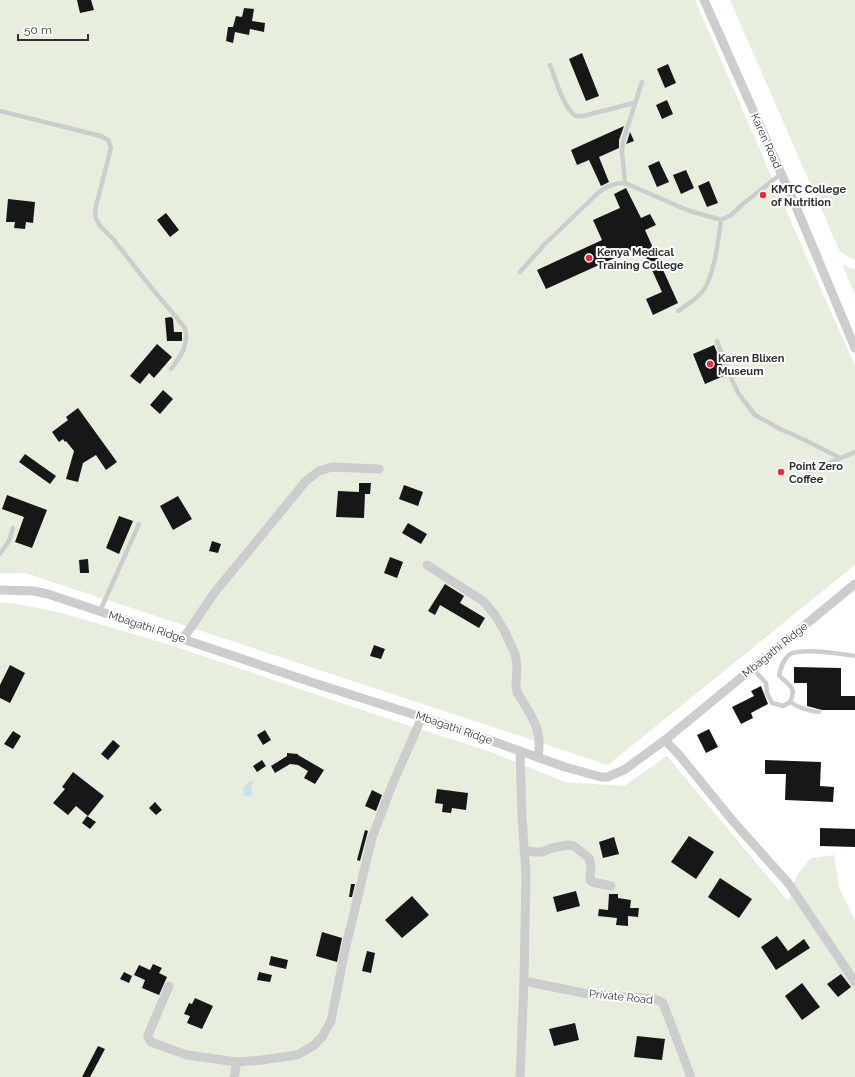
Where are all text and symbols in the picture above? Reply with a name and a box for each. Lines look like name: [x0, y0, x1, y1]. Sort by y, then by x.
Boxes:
scale bar: [18, 16, 88, 42]
text: 50 m: [24, 23, 52, 37]
street label: Karen Road: [748, 111, 784, 171]
place label: KMTC College of Nutrition: [771, 183, 846, 209]
marker: KMTC College of Nutrition: [758, 190, 768, 200]
place label: Kenya Medical Training College: [597, 246, 684, 272]
marker: Kenya Medical Training College: [584, 253, 594, 263]
place label: Karen Blixen Museum: [718, 352, 785, 378]
marker: Karen Blixen Museum: [705, 359, 715, 369]
place label: Point Zero Coffee: [789, 460, 843, 486]
marker: Point Zero Coffee: [776, 467, 786, 477]
street label: Mbagathi Ridge: [107, 608, 188, 646]
street label: Mbagathi Ridge: [740, 619, 811, 680]
street label: Mbagathi Ridge: [414, 709, 494, 747]
street label: Private Road: [588, 987, 654, 1007]

